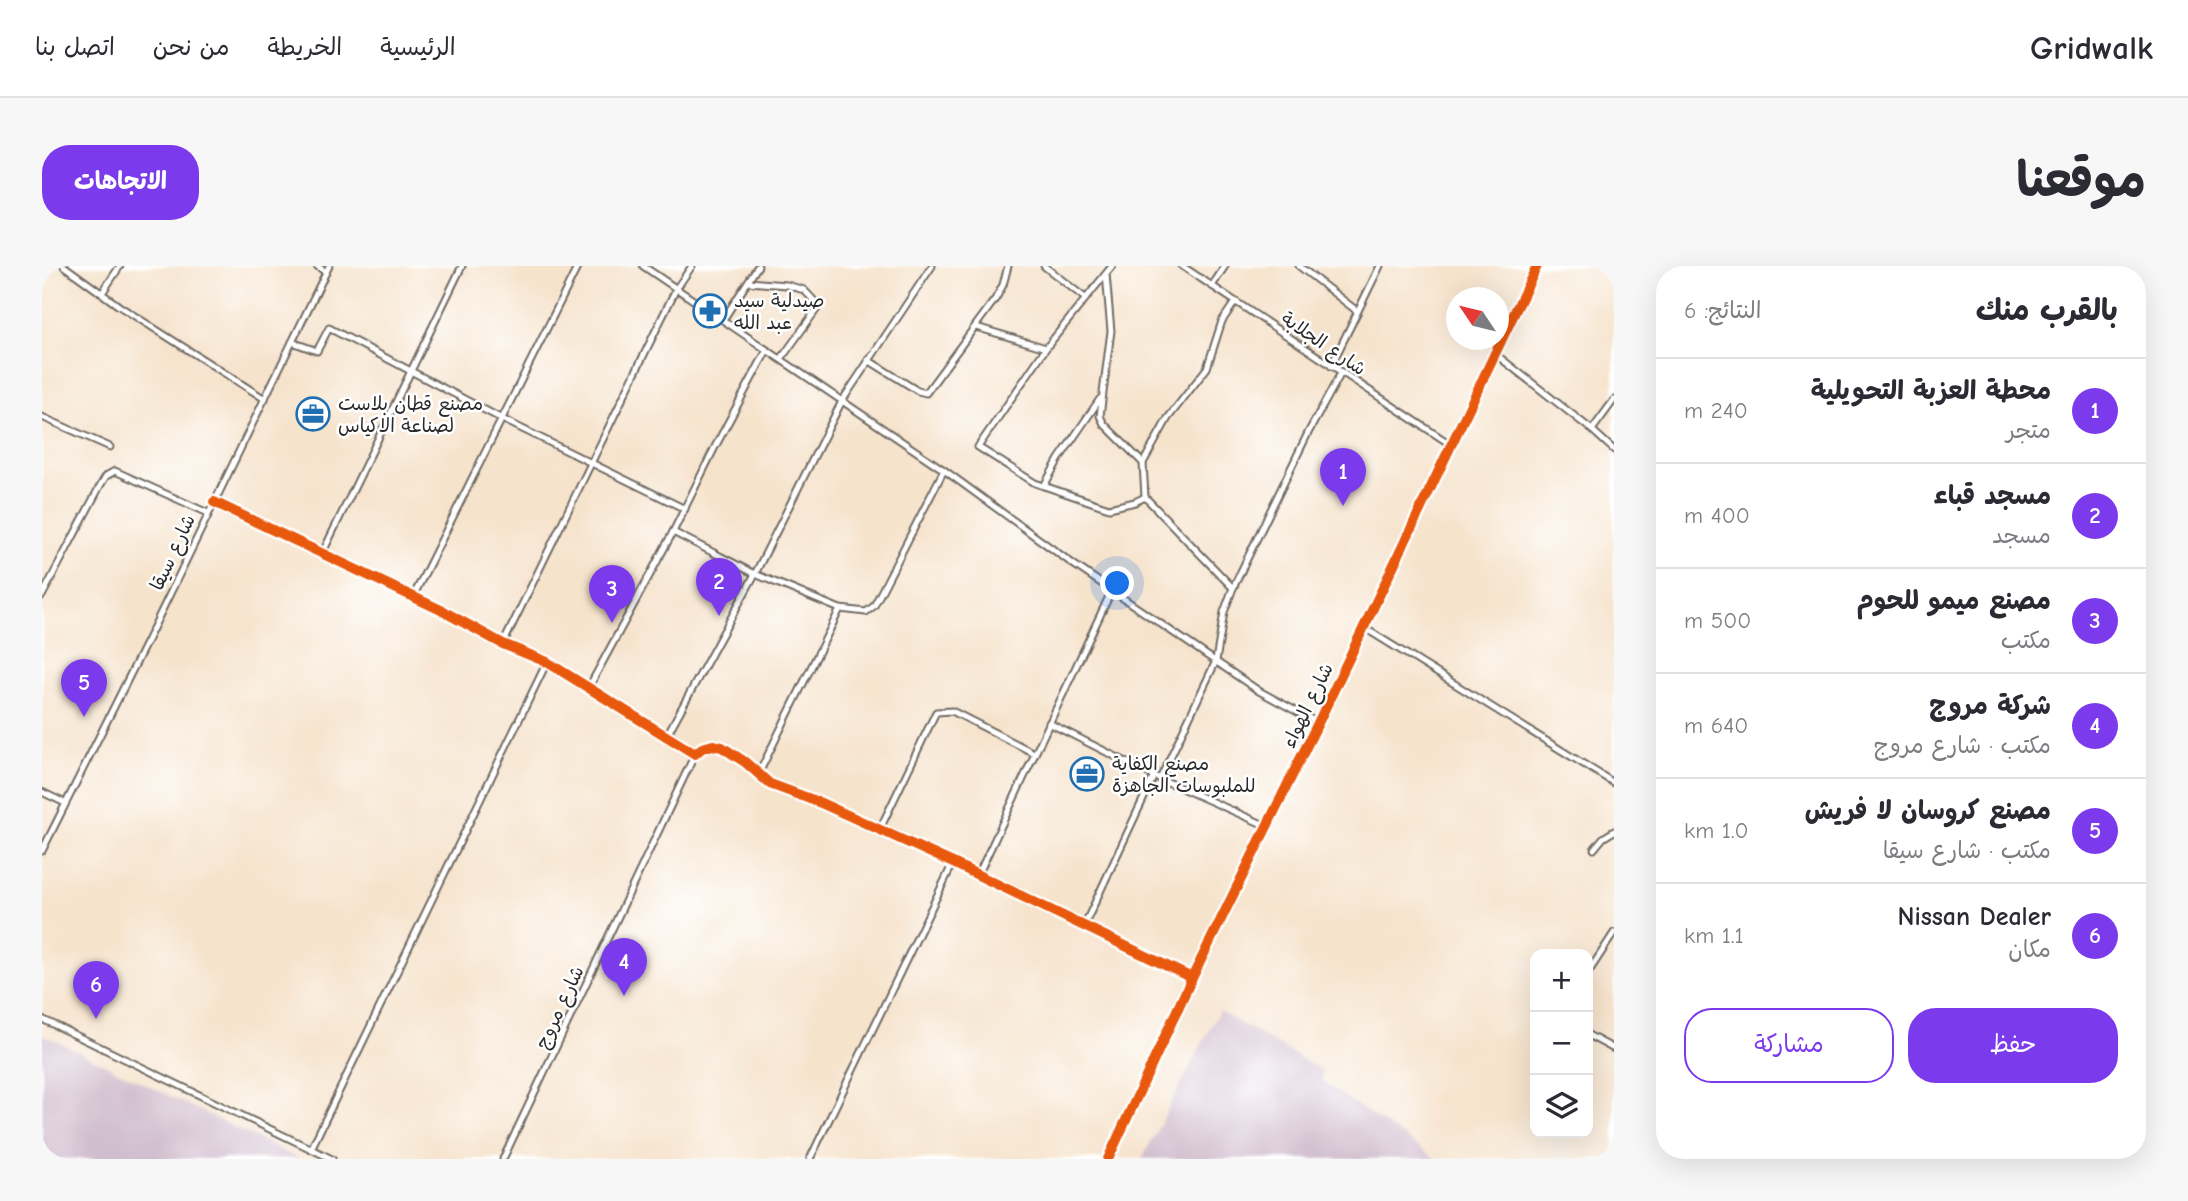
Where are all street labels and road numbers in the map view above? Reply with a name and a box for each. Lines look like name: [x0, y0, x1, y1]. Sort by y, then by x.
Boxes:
street label: شارع الجلابة: [1276, 308, 1370, 382]
street label: شارع سيقا: [146, 511, 202, 595]
street label: شارع الهواء: [1278, 660, 1340, 752]
street label: شارع مروج: [531, 963, 590, 1053]

